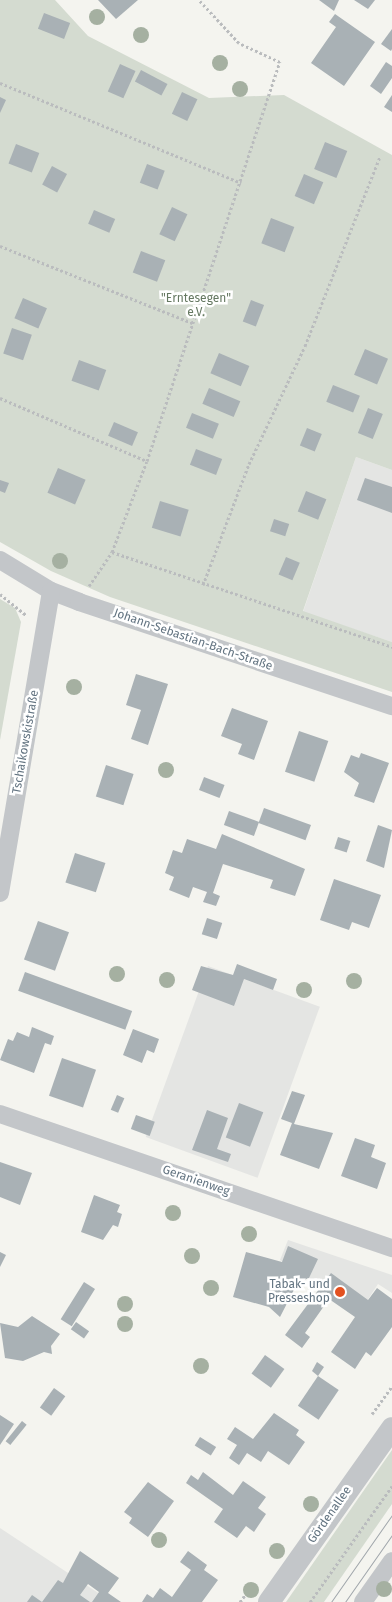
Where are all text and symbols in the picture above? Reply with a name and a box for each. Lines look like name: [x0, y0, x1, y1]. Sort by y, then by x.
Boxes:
park label: "Erntesegen" e.V.: [161, 292, 231, 320]
street label: Johann-Sebastian-Bach-Straße: [112, 606, 274, 674]
street label: Tschaikowskistraße: [10, 689, 42, 795]
street label: Geranienweg: [160, 1163, 232, 1199]
place label: Tabak- und Presseshop: [268, 1278, 330, 1306]
marker: Tabak- und Presseshop: [334, 1286, 346, 1298]
street label: Gördenallee: [305, 1484, 355, 1546]

